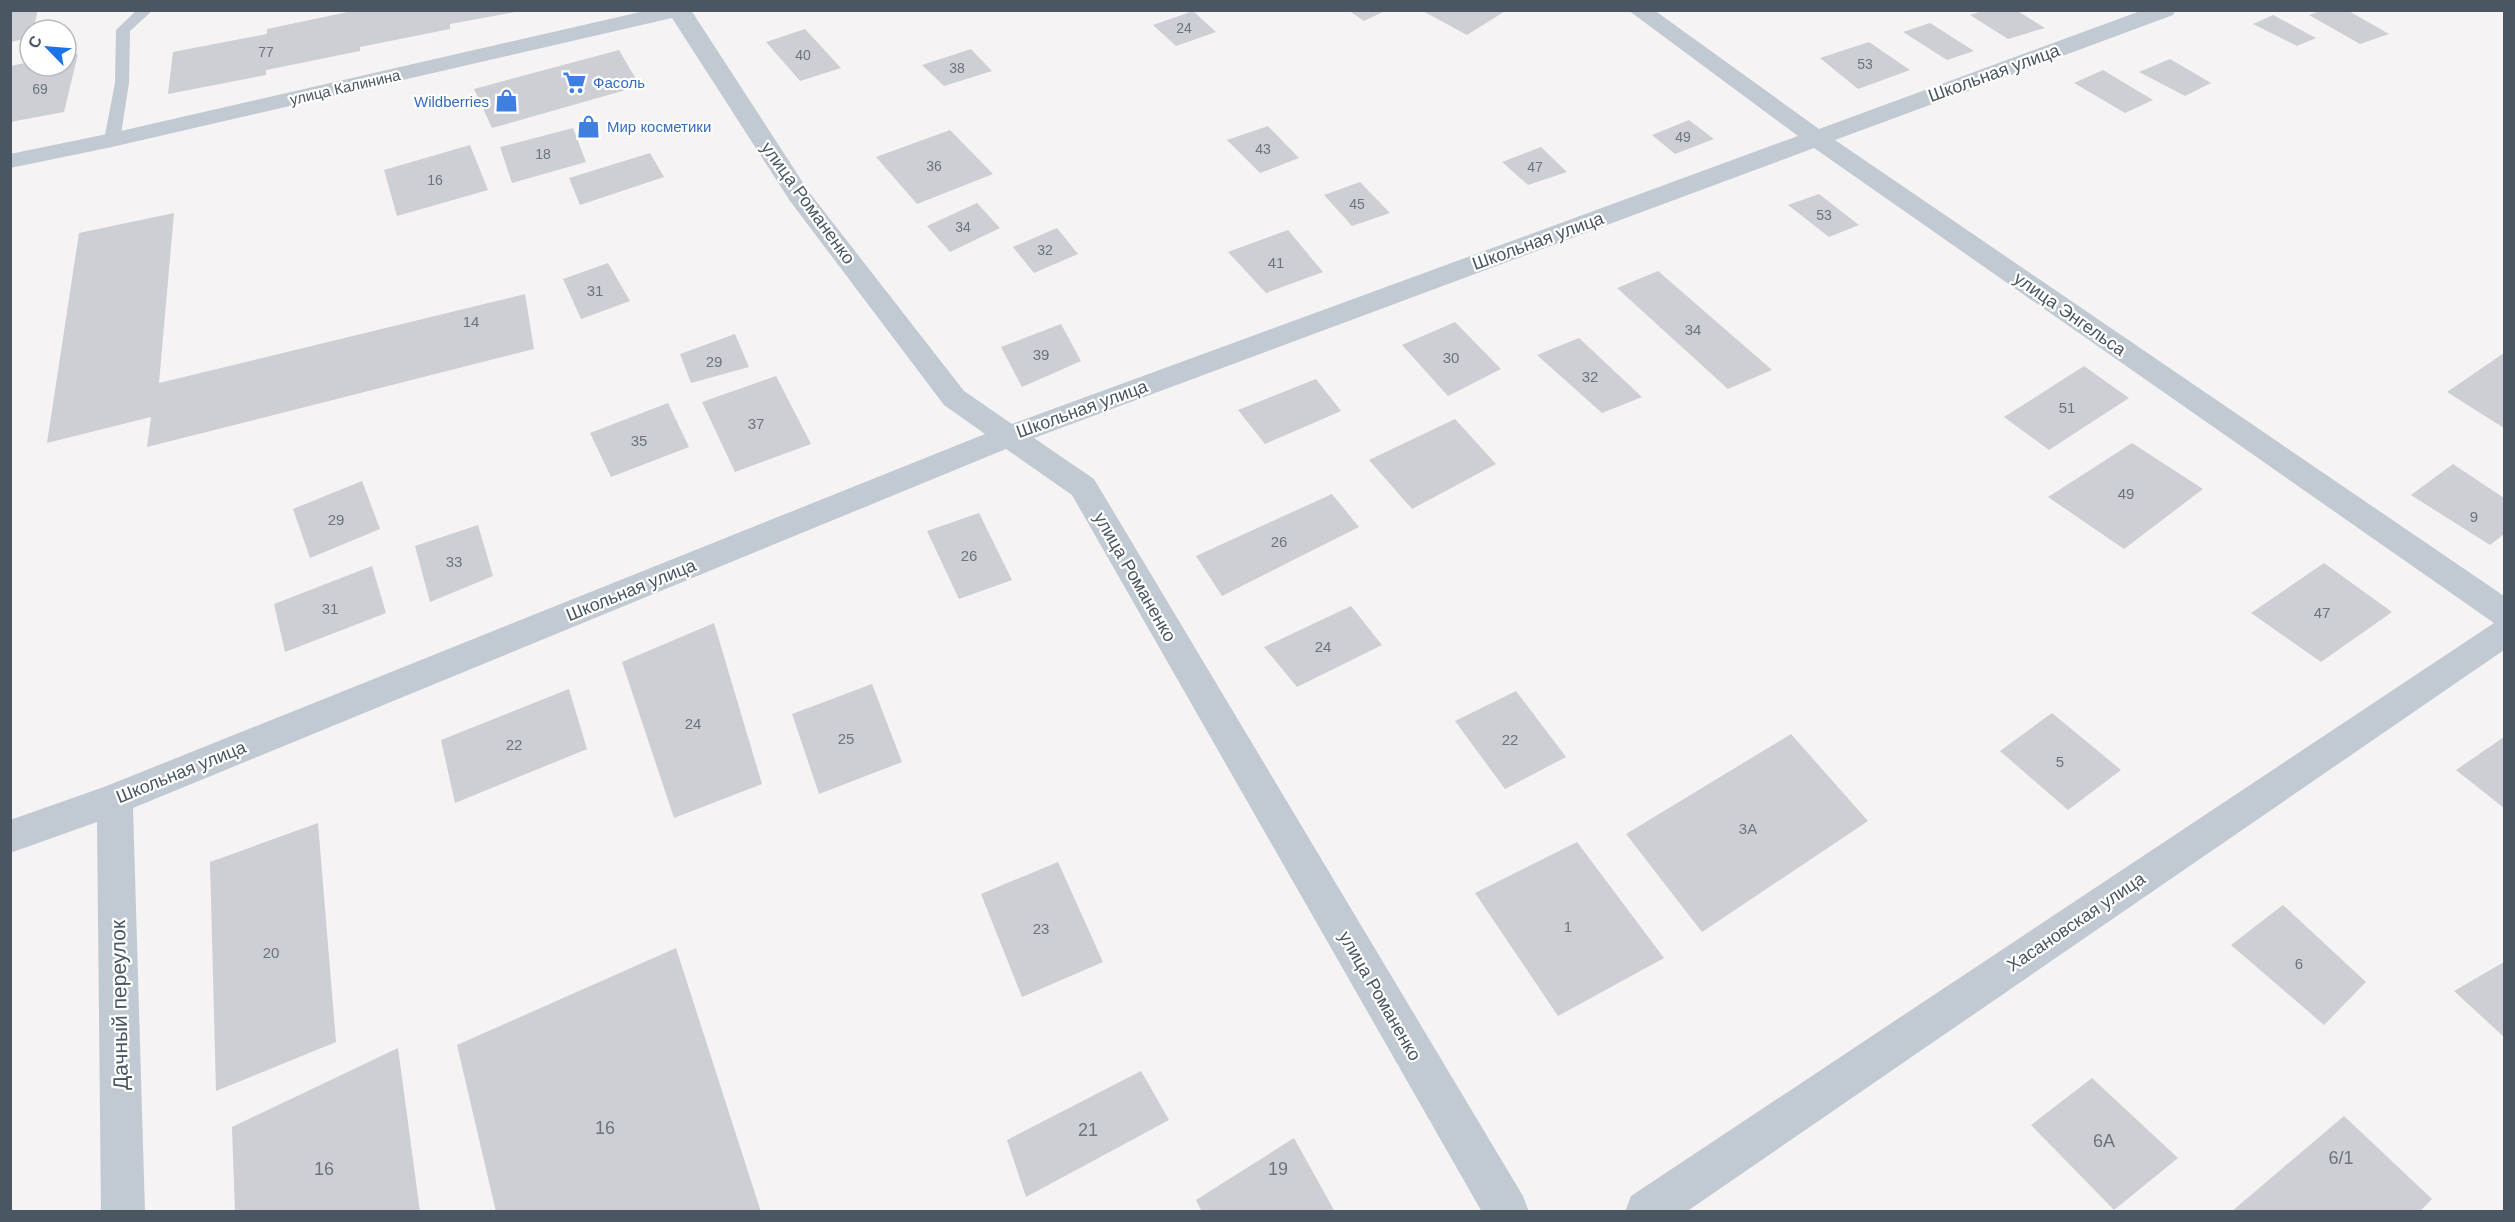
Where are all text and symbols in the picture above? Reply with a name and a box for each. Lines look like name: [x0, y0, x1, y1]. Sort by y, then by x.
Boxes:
north arrow: [18, 18, 78, 78]
house number: 24: [1176, 20, 1192, 36]
text: С: [25, 33, 45, 51]
street label: Школьная улица: [1926, 40, 2063, 106]
house number: 77: [258, 44, 274, 60]
house number: 40: [795, 47, 811, 63]
house number: 53: [1857, 56, 1873, 72]
house number: 38: [949, 60, 965, 76]
street label: улица Калинина: [288, 66, 403, 108]
supermarket icon: Фасоль: [562, 69, 588, 95]
place label: Фасоль: [593, 74, 645, 91]
house number: 69: [32, 81, 48, 97]
shop icon: Wildberries: [494, 88, 520, 114]
place label: Wildberries: [414, 93, 489, 110]
shop icon: Мир косметики: [576, 113, 602, 139]
place label: Мир косметики: [607, 118, 711, 135]
house number: 49: [1675, 129, 1691, 145]
street label: улица Романенко: [757, 138, 859, 268]
house number: 43: [1255, 141, 1271, 157]
house number: 18: [535, 146, 551, 162]
house number: 36: [926, 158, 942, 174]
house number: 47: [1527, 159, 1543, 175]
house number: 16: [427, 172, 443, 188]
house number: 45: [1349, 196, 1365, 212]
house number: 53: [1816, 207, 1832, 223]
street label: Школьная улица: [1470, 208, 1607, 274]
house number: 34: [955, 219, 971, 235]
house number: 32: [1037, 242, 1053, 258]
house number: 41: [1268, 254, 1284, 271]
street label: улица Энгельса: [2010, 268, 2131, 361]
house number: 31: [587, 282, 603, 299]
house number: 14: [463, 313, 479, 330]
house number: 34: [1685, 321, 1701, 338]
house number: 39: [1033, 346, 1049, 363]
house number: 30: [1443, 349, 1459, 366]
house number: 29: [706, 353, 722, 370]
house number: 32: [1582, 368, 1598, 385]
street label: Школьная улица: [1014, 376, 1151, 442]
house number: 51: [2059, 399, 2075, 416]
house number: 37: [748, 415, 764, 432]
house number: 35: [631, 432, 647, 449]
house number: 49: [2118, 485, 2134, 502]
house number: 9: [2470, 508, 2478, 525]
street label: улица Романенко: [1090, 509, 1180, 645]
house number: 29: [328, 511, 344, 528]
house number: 26: [1271, 533, 1287, 550]
house number: 26: [961, 547, 977, 564]
house number: 33: [446, 553, 462, 570]
street label: Школьная улица: [563, 554, 700, 625]
house number: 31: [322, 600, 338, 617]
house number: 47: [2314, 604, 2330, 621]
house number: 24: [1315, 638, 1331, 655]
house number: 24: [685, 715, 701, 732]
house number: 25: [838, 730, 854, 747]
house number: 22: [1502, 731, 1518, 748]
street label: Школьная улица: [113, 736, 250, 807]
house number: 22: [506, 736, 522, 753]
house number: 5: [2056, 753, 2064, 770]
house number: 3А: [1739, 820, 1757, 837]
street label: Хасановская улица: [2003, 868, 2149, 976]
house number: 1: [1564, 918, 1572, 935]
street label: Дачный переулок: [106, 919, 132, 1090]
house number: 23: [1033, 920, 1049, 937]
street label: улица Романенко: [1335, 928, 1425, 1064]
house number: 20: [263, 944, 279, 961]
house number: 6: [2295, 955, 2303, 972]
house number: 16: [595, 1118, 615, 1138]
house number: 21: [1078, 1120, 1098, 1140]
house number: 6А: [2093, 1131, 2115, 1151]
house number: 6/1: [2328, 1148, 2354, 1168]
house number: 16: [314, 1159, 334, 1179]
house number: 19: [1268, 1159, 1288, 1179]

